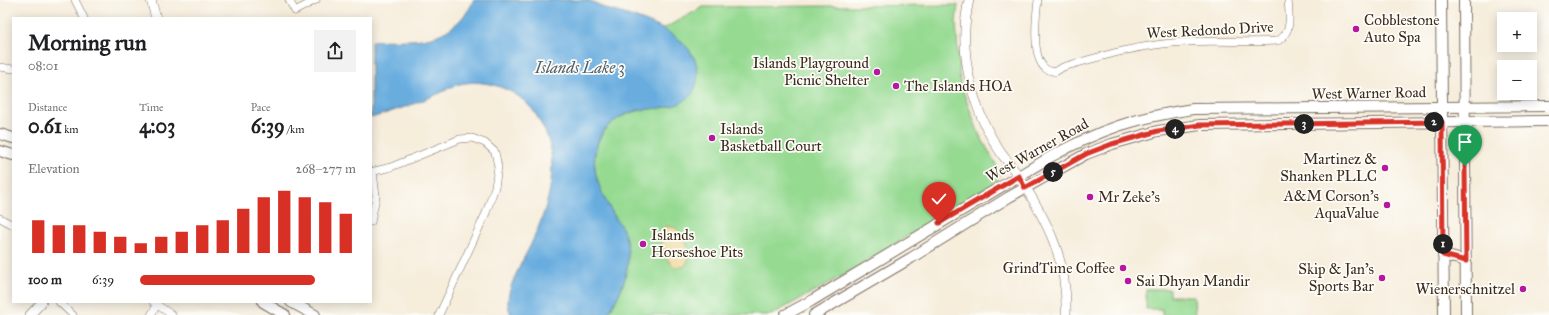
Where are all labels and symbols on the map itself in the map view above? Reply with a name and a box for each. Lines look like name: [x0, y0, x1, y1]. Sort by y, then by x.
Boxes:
place label: Cobblestone Auto Spa: [1363, 11, 1439, 46]
street label: West Redondo Drive: [1146, 18, 1274, 42]
marker: Cobblestone Auto Spa: [1351, 24, 1361, 34]
place label: Islands Playground Picnic Shelter: [753, 54, 869, 89]
water label: Islands Lake 3: [534, 58, 625, 77]
marker: Islands Playground Picnic Shelter: [872, 67, 882, 77]
place label: The Islands HOA: [904, 77, 1013, 95]
marker: The Islands HOA: [891, 81, 901, 91]
street label: West Warner Road: [1312, 83, 1427, 103]
pin: 2: [1424, 112, 1444, 132]
street label: West Warner Road: [983, 114, 1092, 186]
pin: 3: [1294, 114, 1314, 134]
pin: 4: [1165, 119, 1185, 139]
place label: Islands Basketball Court: [720, 120, 823, 155]
pin: [1448, 125, 1482, 166]
marker: Islands Basketball Court: [707, 133, 717, 143]
place label: Martinez & Shanken PLLC: [1280, 150, 1377, 185]
pin: 5: [1043, 162, 1063, 182]
marker: Martinez & Shanken PLLC: [1380, 163, 1390, 173]
pin: [922, 182, 956, 223]
place label: A&M Corson's AquaValue: [1283, 187, 1379, 223]
place label: Mr Zeke's: [1098, 188, 1160, 206]
marker: Mr Zeke's: [1085, 192, 1095, 202]
marker: A&M Corson's AquaValue: [1382, 200, 1392, 210]
place label: Islands Horseshoe Pits: [651, 226, 743, 261]
pin: 1: [1433, 234, 1453, 254]
marker: Islands Horseshoe Pits: [638, 239, 648, 249]
place label: GrindTime Coffee: [1003, 259, 1115, 277]
place label: Skip & Jan's Sports Bar: [1298, 260, 1374, 295]
marker: GrindTime Coffee: [1118, 263, 1128, 273]
place label: Sai Dhyan Mandir: [1136, 272, 1250, 290]
marker: Skip & Jan's Sports Bar: [1377, 273, 1387, 283]
marker: Sai Dhyan Mandir: [1123, 276, 1133, 286]
place label: Wienerschnitzel: [1416, 280, 1516, 298]
marker: Wienerschnitzel: [1518, 284, 1528, 294]

